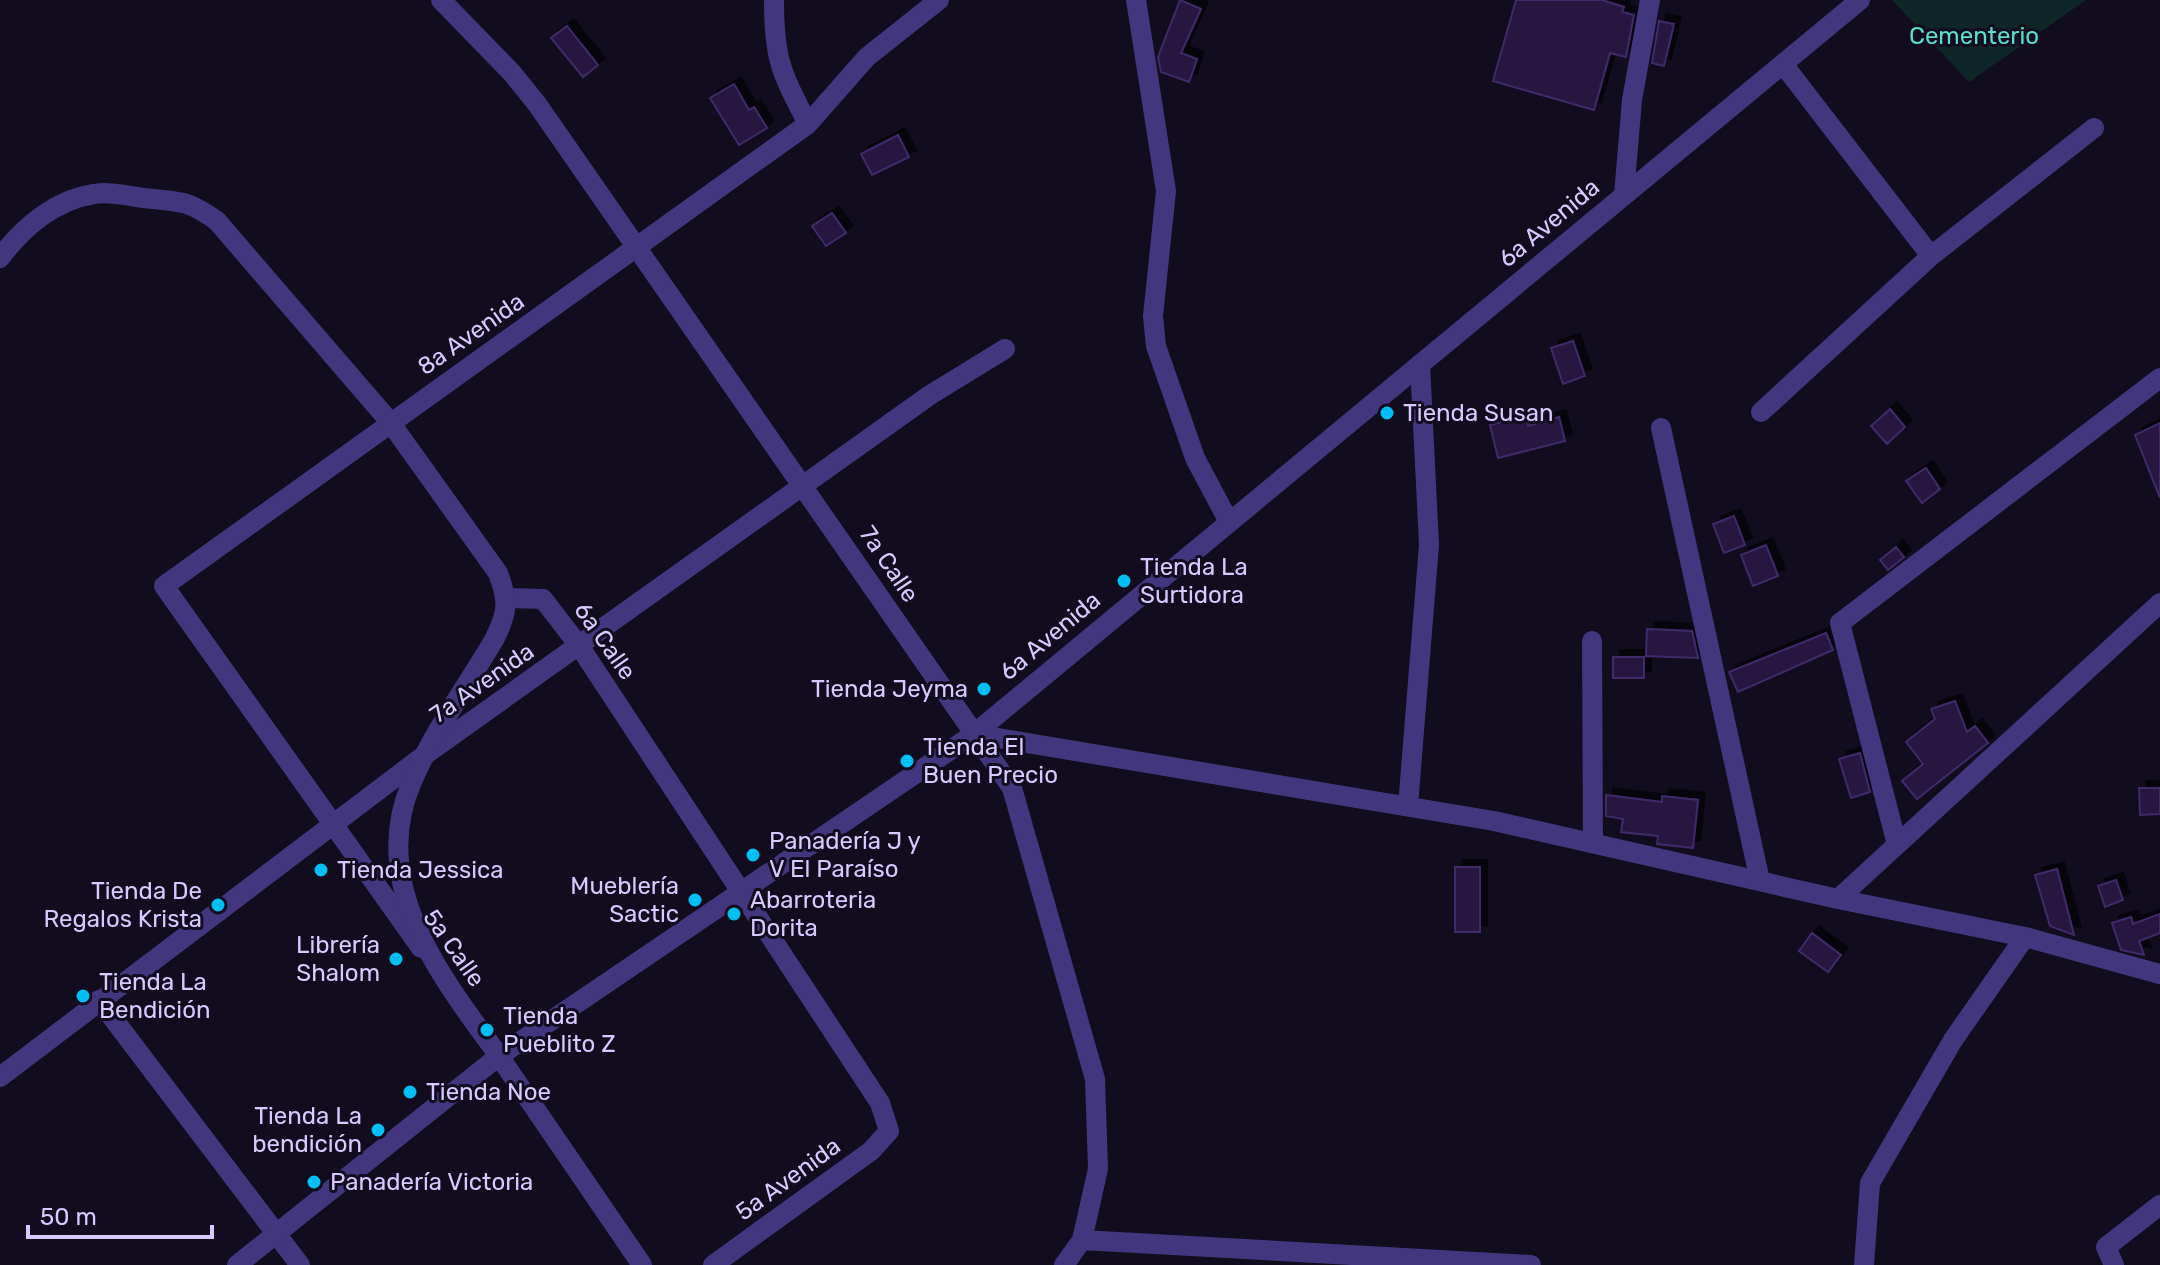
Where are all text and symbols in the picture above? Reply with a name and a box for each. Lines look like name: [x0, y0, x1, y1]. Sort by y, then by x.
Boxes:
park label: Cementerio: [1909, 22, 2039, 50]
street label: 6a Avenida: [1493, 173, 1605, 273]
street label: 8a Avenida: [412, 287, 530, 381]
place label: Tienda Susan: [1403, 399, 1553, 427]
marker: Tienda Susan: [1378, 404, 1396, 422]
street label: 7a Calle: [853, 521, 925, 607]
place label: Tienda La Surtidora: [1140, 553, 1248, 609]
marker: Tienda La Surtidora: [1115, 572, 1133, 590]
street label: 6a Avenida: [994, 586, 1106, 686]
street label: 6a Calle: [568, 597, 642, 685]
street label: 7a Avenida: [425, 637, 539, 729]
place label: Tienda Jeyma: [811, 675, 968, 703]
marker: Tienda Jeyma: [975, 680, 993, 698]
place label: Tienda El Buen Precio: [923, 733, 1058, 789]
marker: Tienda El Buen Precio: [898, 752, 916, 770]
place label: Panadería J y V El Paraíso: [769, 827, 921, 883]
marker: Panadería J y V El Paraíso: [744, 846, 762, 864]
place label: Tienda Jessica: [337, 856, 503, 884]
marker: Tienda Jessica: [312, 861, 330, 879]
place label: Mueblería Sactic: [570, 872, 679, 928]
place label: Tienda De Regalos Krista: [43, 877, 202, 933]
place label: Abarroteria Dorita: [750, 886, 876, 942]
marker: Mueblería Sactic: [686, 891, 704, 909]
marker: Tienda De Regalos Krista: [209, 896, 227, 914]
street label: 5a Calle: [417, 904, 491, 992]
marker: Abarroteria Dorita: [725, 905, 743, 923]
place label: Librería Shalom: [296, 931, 380, 987]
marker: Librería Shalom: [387, 950, 405, 968]
place label: Tienda La Bendición: [99, 968, 210, 1024]
marker: Tienda La Bendición: [74, 987, 92, 1005]
place label: Tienda Pueblito Z: [503, 1002, 616, 1058]
marker: Tienda Pueblito Z: [478, 1021, 496, 1039]
place label: Tienda Noe: [426, 1078, 551, 1106]
marker: Tienda Noe: [401, 1083, 419, 1101]
place label: Tienda La bendición: [252, 1102, 362, 1158]
marker: Tienda La bendición: [369, 1121, 387, 1139]
street label: 5a Avenida: [730, 1132, 846, 1226]
place label: Panadería Victoria: [330, 1168, 533, 1196]
marker: Panadería Victoria: [305, 1173, 323, 1191]
scale bar: [28, 1189, 212, 1239]
text: 50 m: [40, 1203, 97, 1231]

